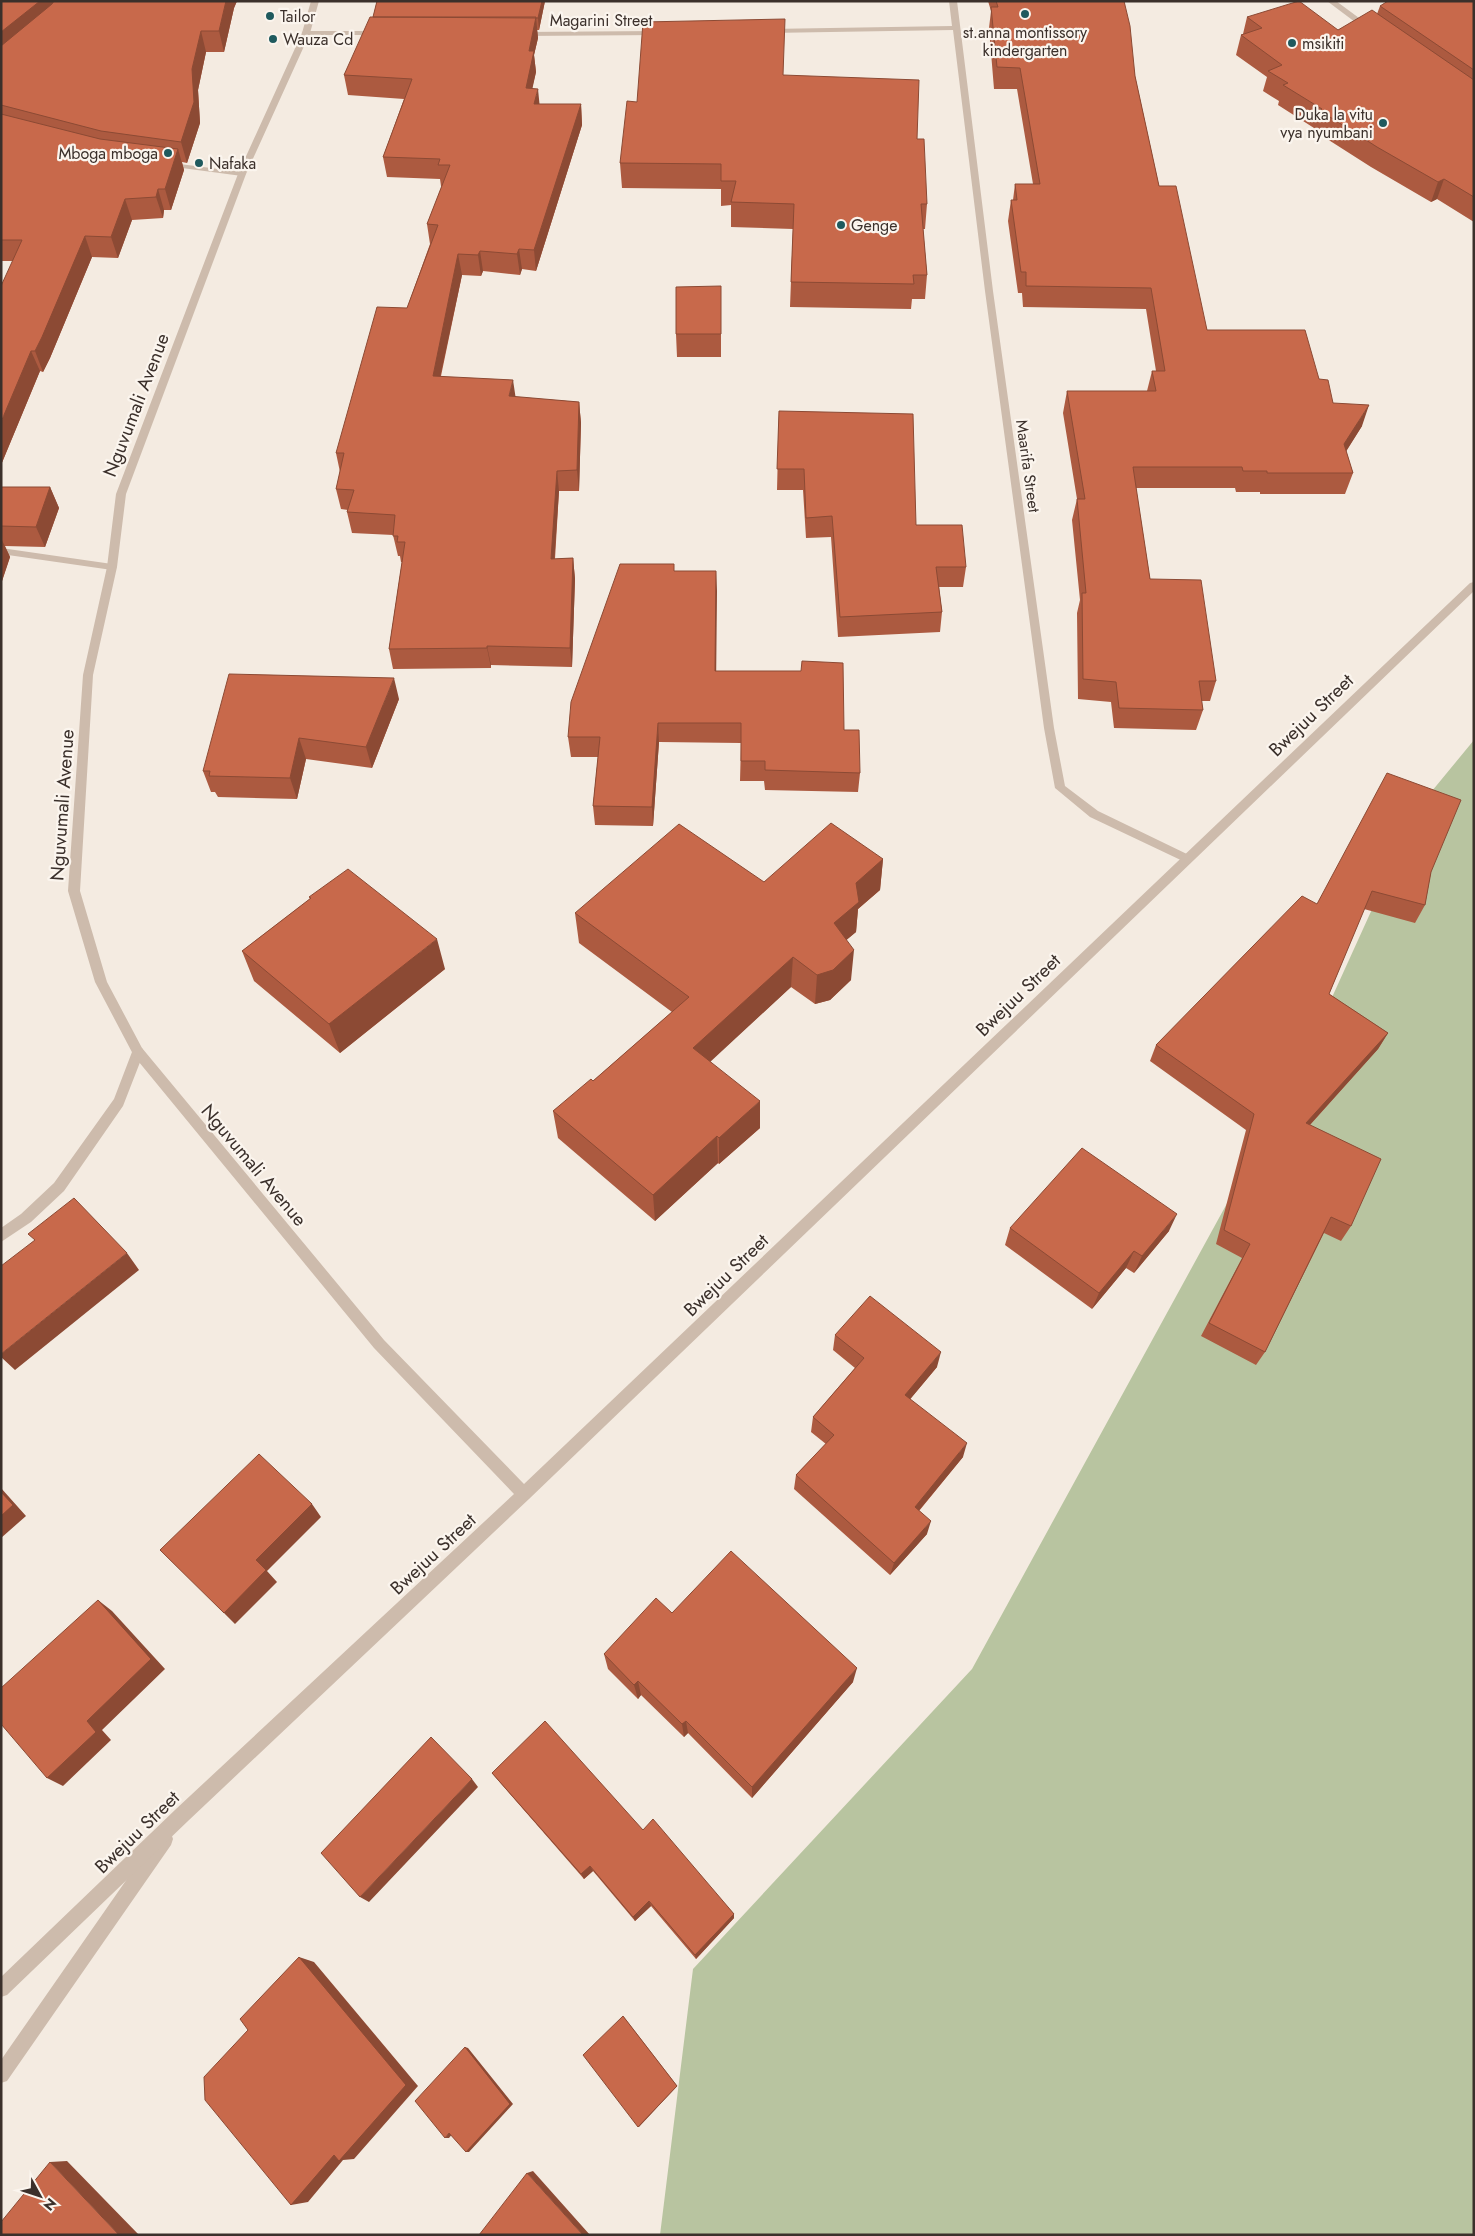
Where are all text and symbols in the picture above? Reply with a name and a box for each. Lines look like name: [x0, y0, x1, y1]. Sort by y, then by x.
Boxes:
place label: Tailor: [280, 5, 316, 28]
marker: st.anna montissory kindergarten: [1019, 8, 1031, 20]
street label: Magarini Street: [550, 9, 652, 32]
marker: Tailor: [264, 10, 276, 22]
place label: st.anna montissory kindergarten: [963, 21, 1088, 62]
place label: Wauza Cd: [283, 28, 353, 51]
place label: msikiti: [1302, 32, 1344, 55]
marker: Wauza Cd: [267, 33, 279, 45]
marker: msikiti: [1286, 37, 1298, 49]
place label: Duka la vitu vya nyumbani: [1280, 103, 1373, 144]
marker: Duka la vitu vya nyumbani: [1377, 117, 1389, 129]
place label: Mboga mboga: [58, 142, 158, 165]
marker: Mboga mboga: [162, 147, 174, 159]
place label: Nafaka: [209, 152, 256, 175]
marker: Nafaka: [193, 157, 205, 169]
place label: Genge: [851, 214, 897, 237]
marker: Genge: [835, 219, 847, 231]
street label: Nguvumali Avenue: [96, 329, 176, 481]
street label: Maarifa Street: [1010, 418, 1046, 514]
street label: Bwejuu Street: [1263, 667, 1360, 762]
street label: Nguvumali Avenue: [43, 728, 81, 882]
street label: Bwejuu Street: [970, 947, 1067, 1042]
street label: Nguvumali Avenue: [195, 1098, 313, 1232]
street label: Bwejuu Street: [678, 1227, 775, 1322]
street label: Bwejuu Street: [384, 1507, 482, 1601]
street label: Bwejuu Street: [89, 1784, 186, 1879]
north arrow: [15, 2171, 65, 2221]
text: N: [39, 2194, 61, 2215]

